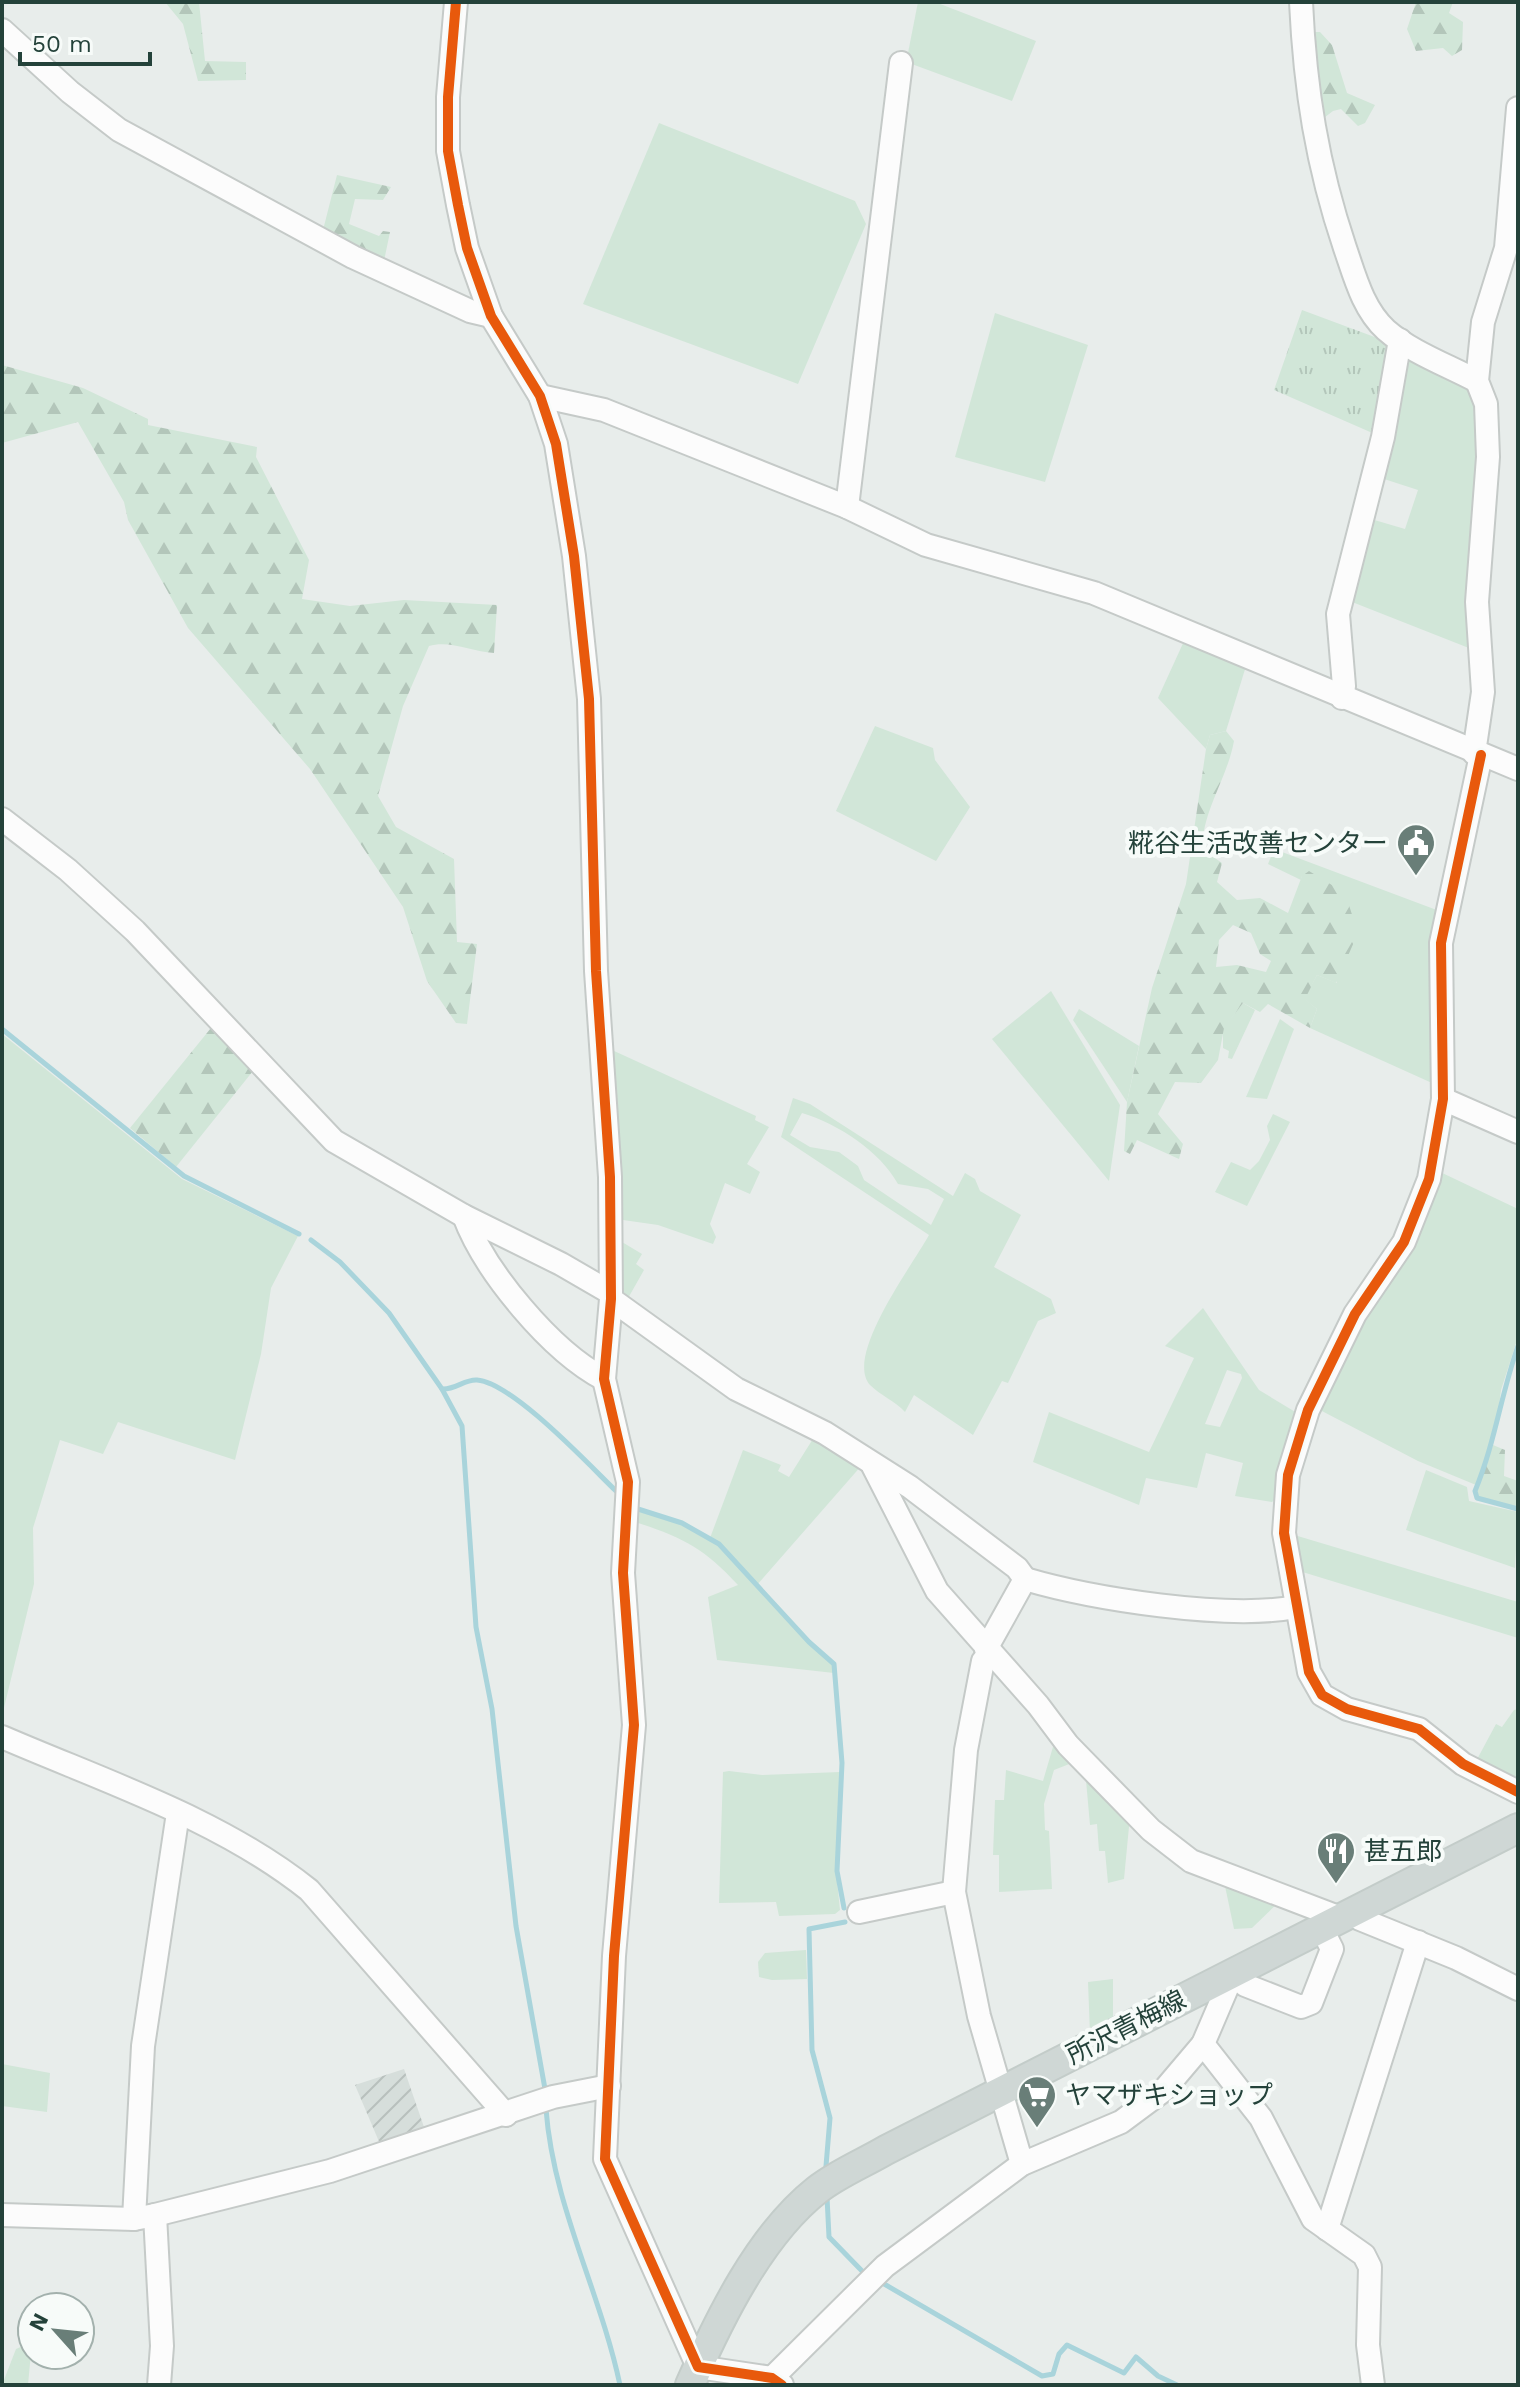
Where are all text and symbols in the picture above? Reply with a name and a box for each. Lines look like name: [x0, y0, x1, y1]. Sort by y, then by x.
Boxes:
scale bar: [20, 16, 150, 66]
text: 50 m: [32, 30, 92, 58]
public building icon: 糀谷生活改善センター: [1395, 822, 1437, 877]
place label: 糀谷生活改善センター: [1128, 828, 1388, 858]
restaurant icon: 甚五郎: [1315, 1830, 1357, 1885]
place label: 甚五郎: [1364, 1836, 1442, 1866]
street label: 所沢青梅線: [1061, 1984, 1191, 2070]
supermarket icon: ヤマザキショップ: [1016, 2074, 1058, 2129]
place label: ヤマザキショップ: [1065, 2080, 1273, 2110]
north arrow: [16, 2291, 96, 2371]
text: N: [24, 2309, 53, 2335]

